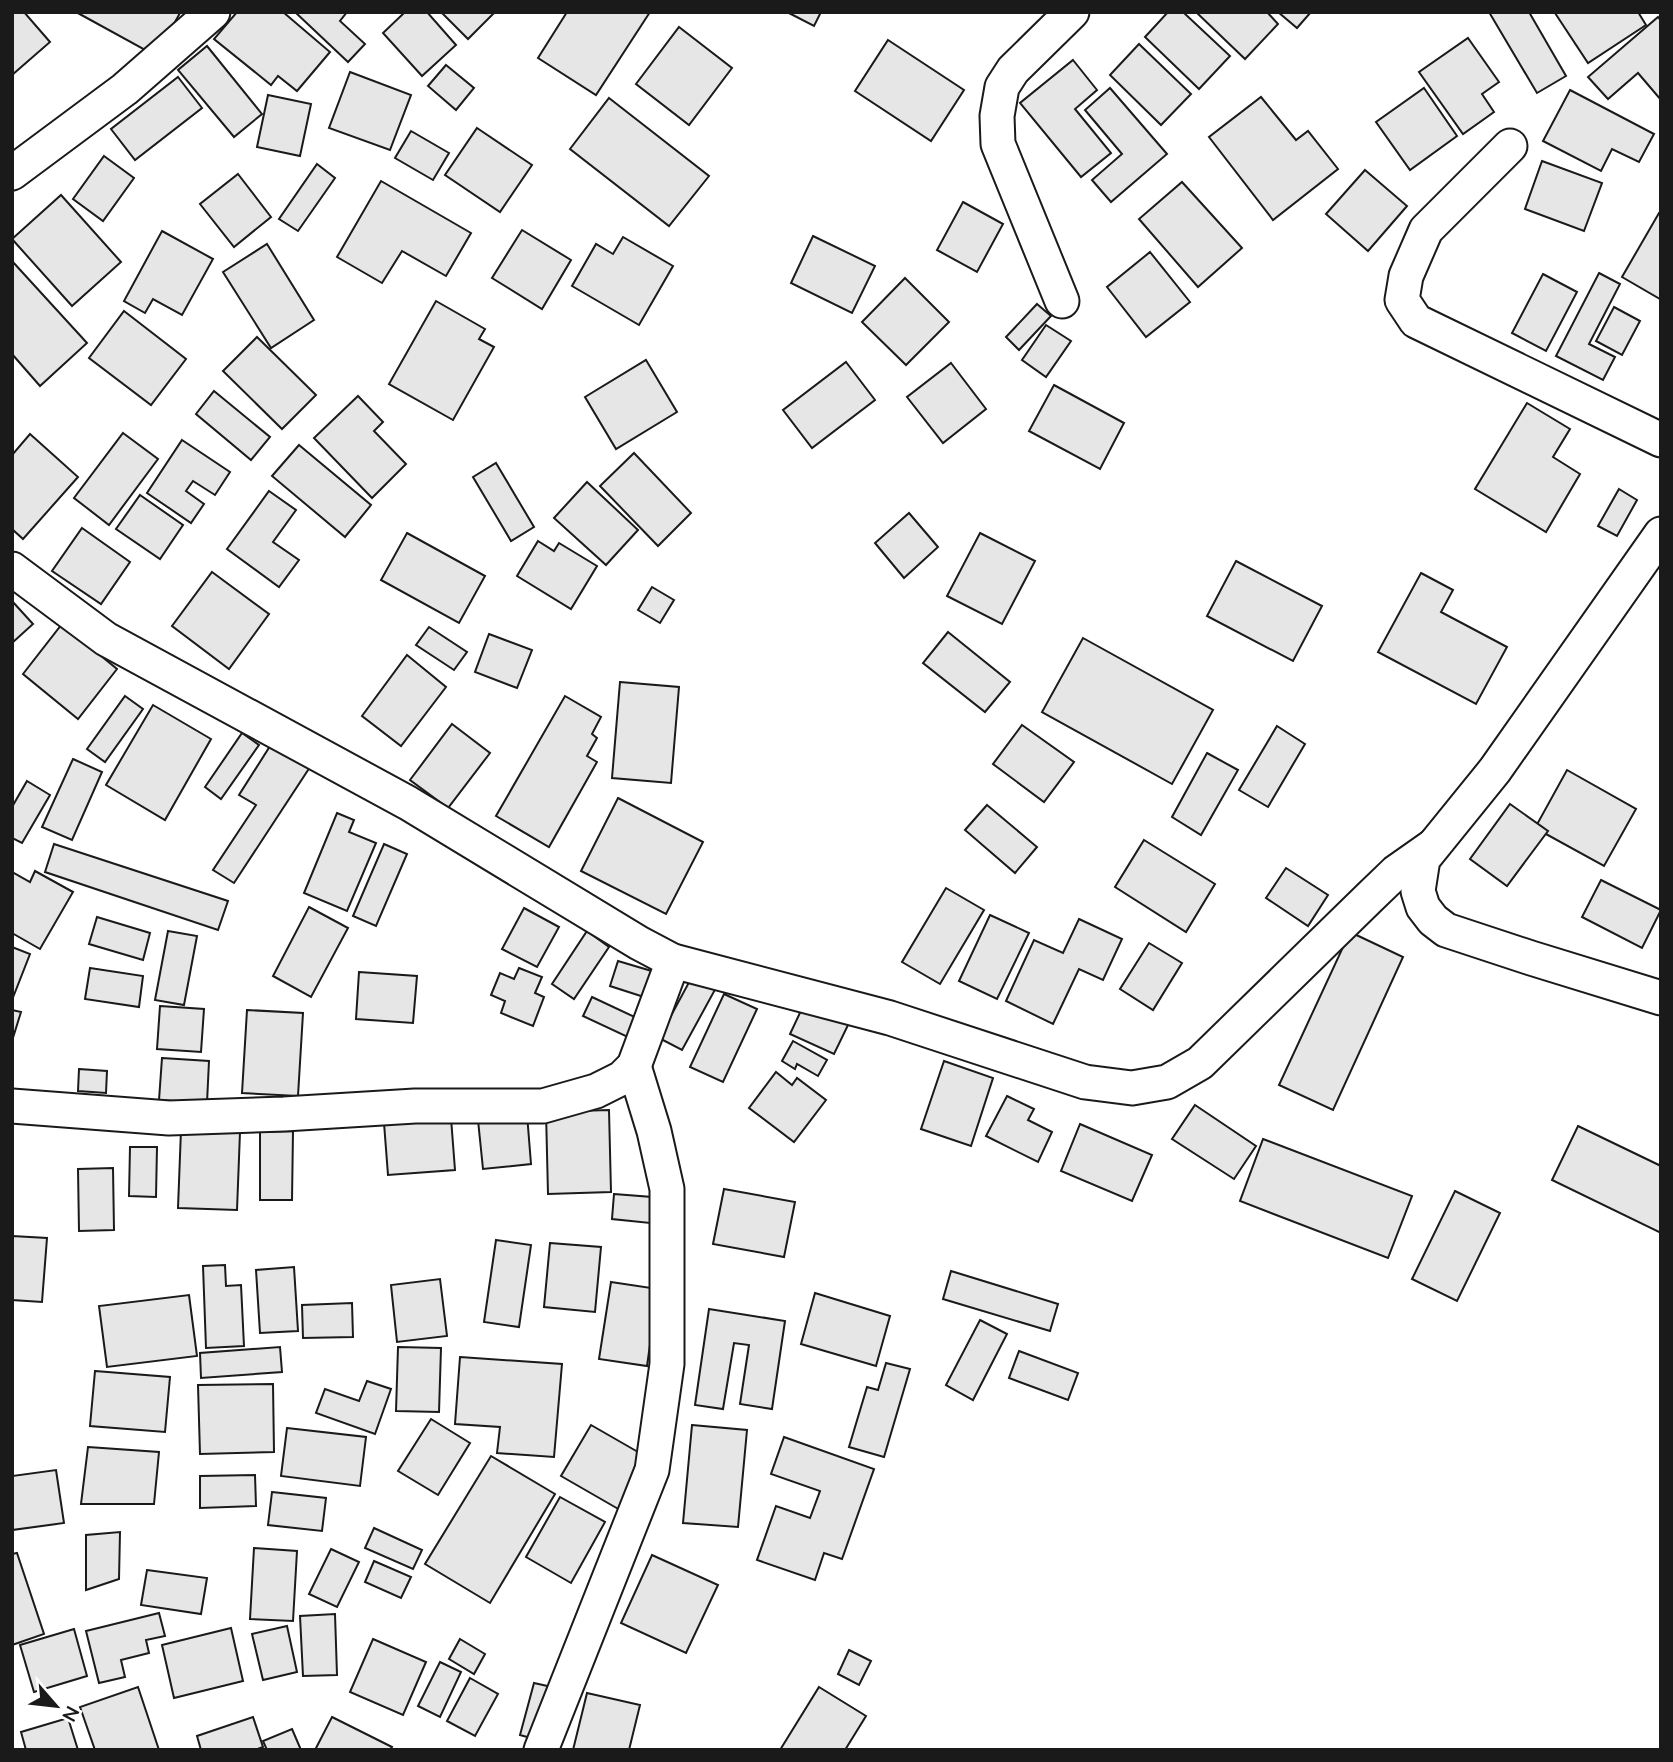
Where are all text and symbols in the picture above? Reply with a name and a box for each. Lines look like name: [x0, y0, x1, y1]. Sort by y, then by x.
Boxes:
north arrow: [21, 1671, 91, 1741]
text: N: [55, 1701, 85, 1726]

